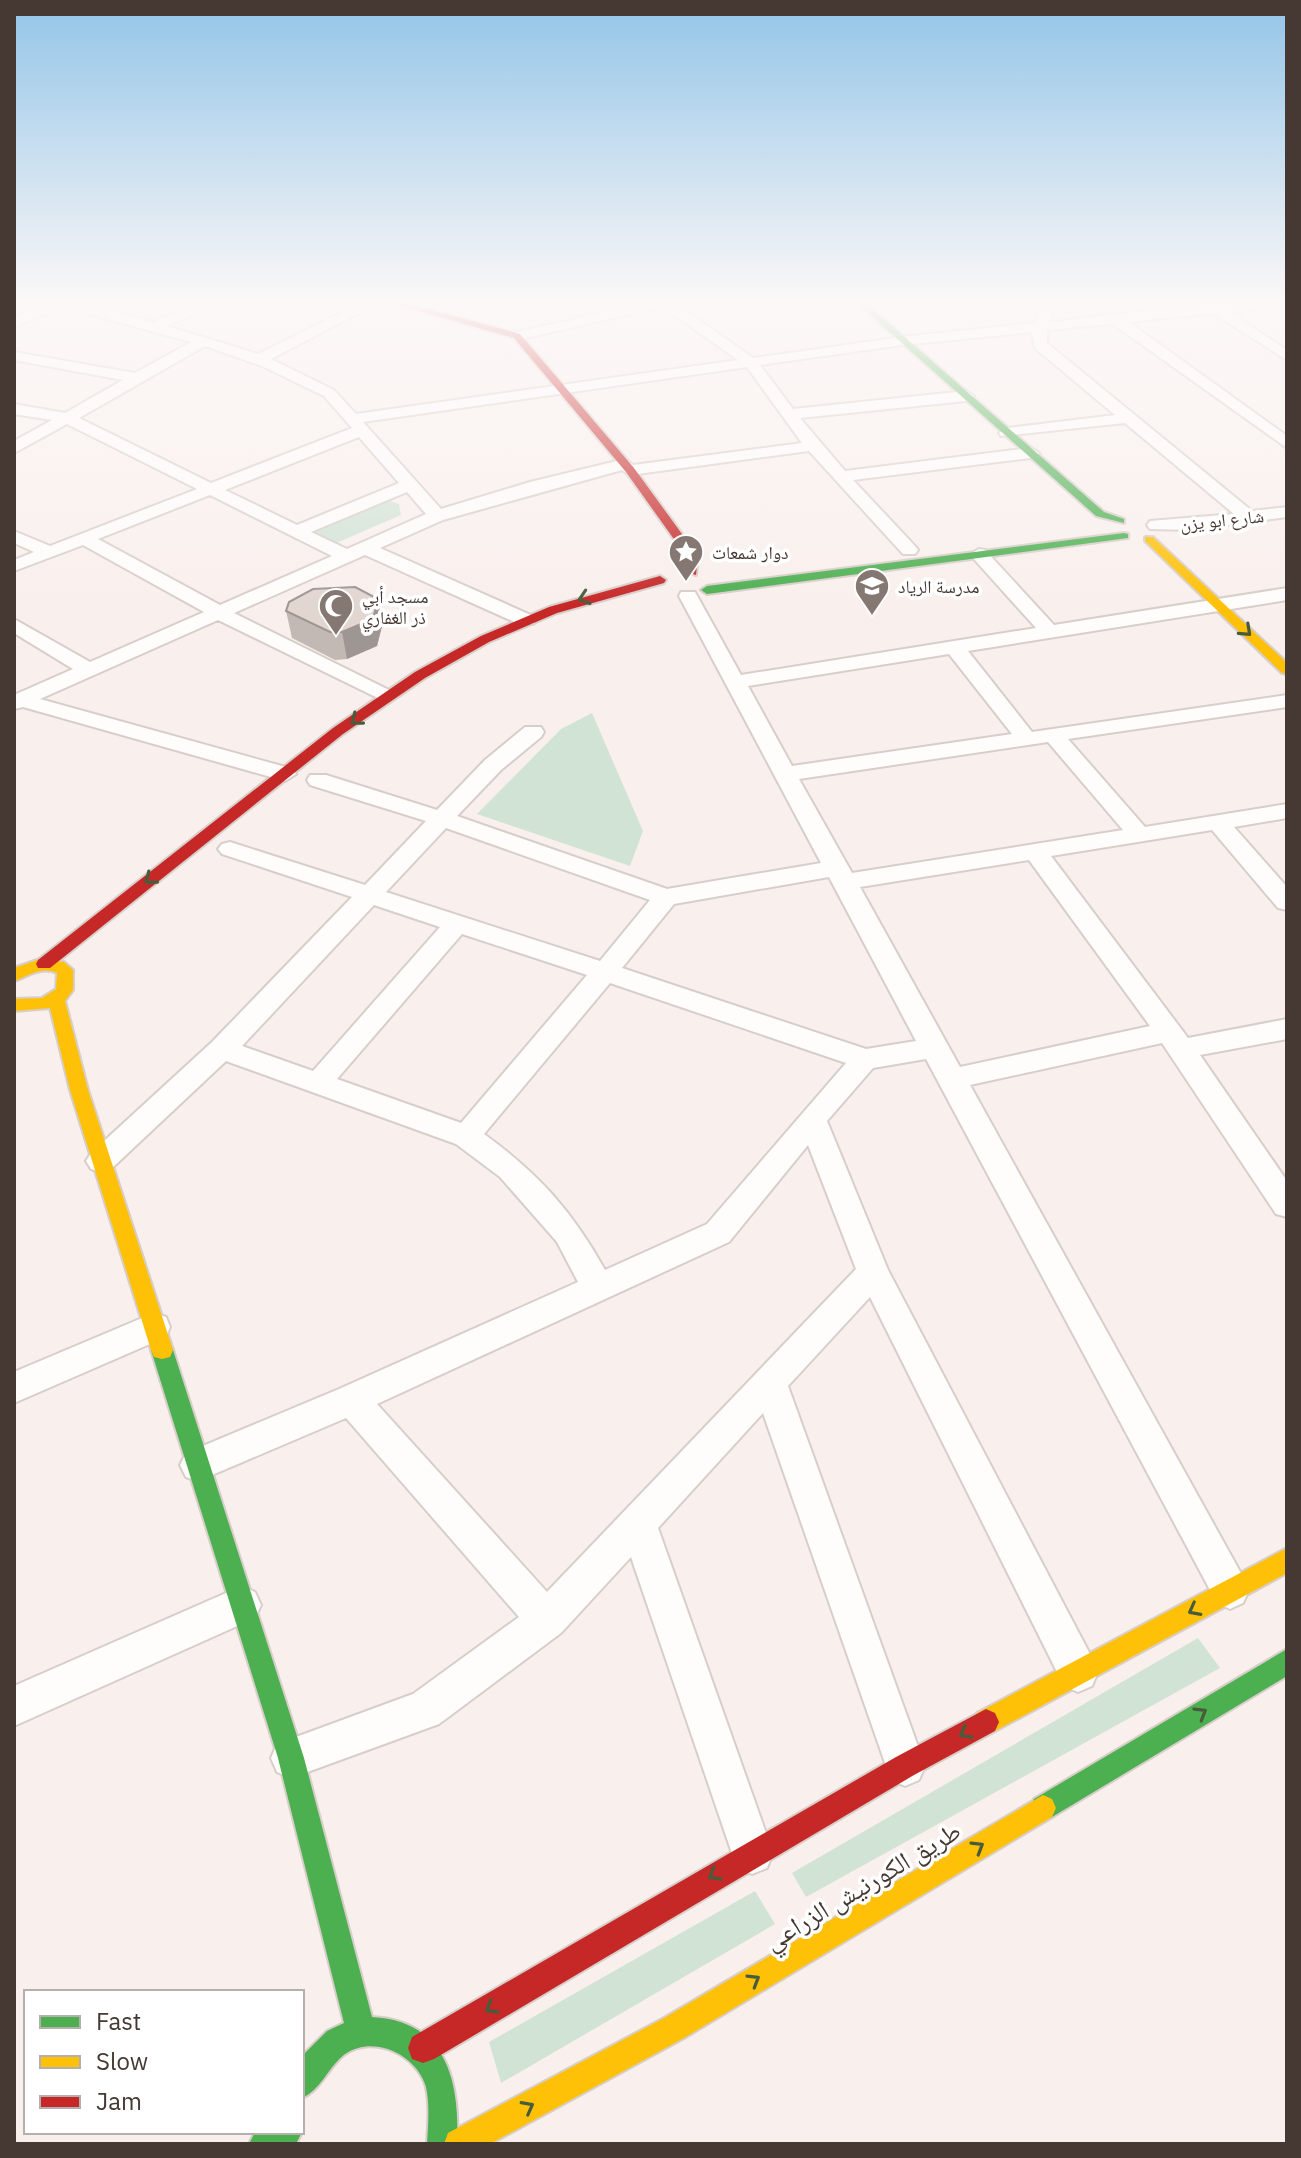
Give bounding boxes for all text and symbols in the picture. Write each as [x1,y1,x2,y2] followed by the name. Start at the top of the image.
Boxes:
[1179,504,1265,536] street label: شارع ابو يزن
[667,533,705,583] place icon: دوار شمعات
[712,541,789,564] place label: دوار شمعات
[853,567,891,617] school or university icon: مدرسة الرياد
[898,575,979,598] place label: مدرسة الرياد
[362,585,429,632] place label: مسجد أبي ذر الغفاري
[317,587,355,637] mosque icon: مسجد أبي ذر الغفاري
[578,589,592,605] one-way arrow
[1237,622,1251,637] one-way arrow
[351,710,365,725] one-way arrow
[144,869,159,883] one-way arrow
[1187,1600,1202,1615] one-way arrow
[1192,1707,1207,1723] one-way arrow
[959,1724,973,1739] one-way arrow
[757,1813,969,1961] street label: طريق الكورنيش الزراعي
[969,1841,984,1857] one-way arrow
[708,1865,723,1881] one-way arrow
[745,1974,760,1990] one-way arrow
[24,1990,304,2134] legend
[485,1998,500,2014] one-way arrow
[96,2005,141,2037] text: Fast
[96,2045,148,2077] text: Slow
[96,2085,142,2117] text: Jam
[519,2101,533,2117] one-way arrow

